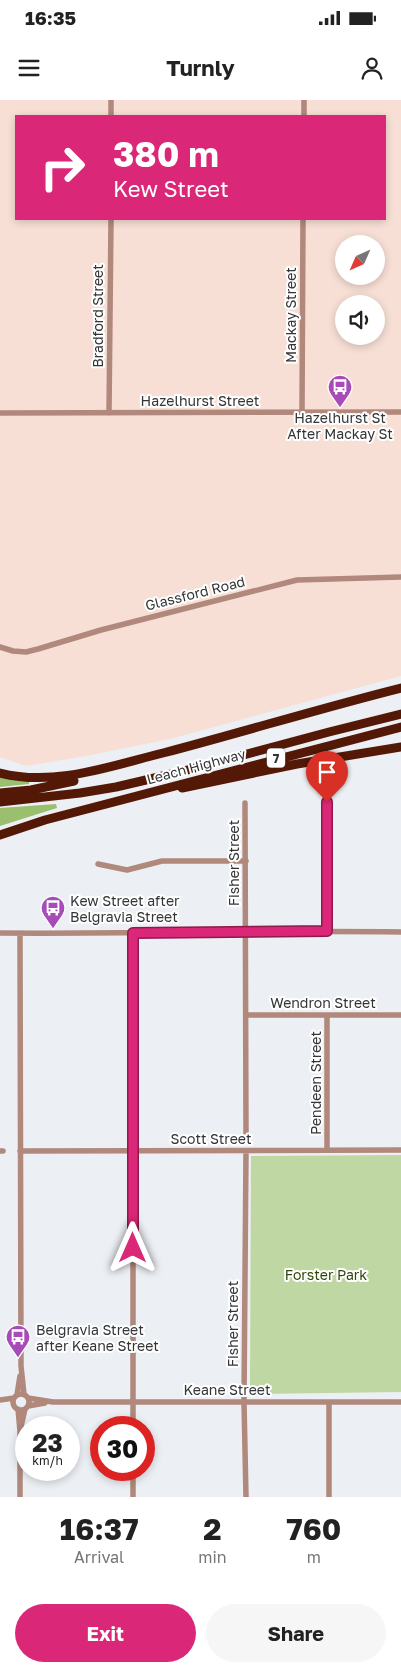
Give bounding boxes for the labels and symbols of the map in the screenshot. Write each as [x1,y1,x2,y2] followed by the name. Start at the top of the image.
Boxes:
[335,235,385,285] north arrow
[89,264,106,368] street label: Bradford Street
[282,267,299,363] street label: Mackay Street
[327,374,353,408] bus stop icon: Hazelhurst St After Mackay St
[141,392,259,409] street label: Hazelhurst Street
[287,409,393,442] place label: Hazelhurst St After Mackay St
[143,572,247,614] street label: Glassford Road
[145,745,247,787] street label: Leach Highway
[267,748,285,768] road number: 7
[306,751,348,802] pin
[225,820,242,906] street label: Fisher Street
[70,892,180,925] place label: Kew Street after Belgravia Street
[40,895,66,929] bus stop icon: Kew Street after Belgravia Street
[270,994,376,1011] street label: Wendron Street
[307,1031,324,1135] street label: Pendeen Street
[171,1130,252,1147] street label: Scott Street
[106,1221,158,1273] position arrow
[285,1266,367,1283] park label: Forster Park
[224,1281,241,1367] street label: Fisher Street
[36,1321,159,1354] place label: Belgravia Street after Keane Street
[5,1324,31,1358] bus stop icon: Belgravia Street after Keane Street
[183,1381,271,1398] street label: Keane Street
[90,1416,155,1481] speed limit sign: 30

